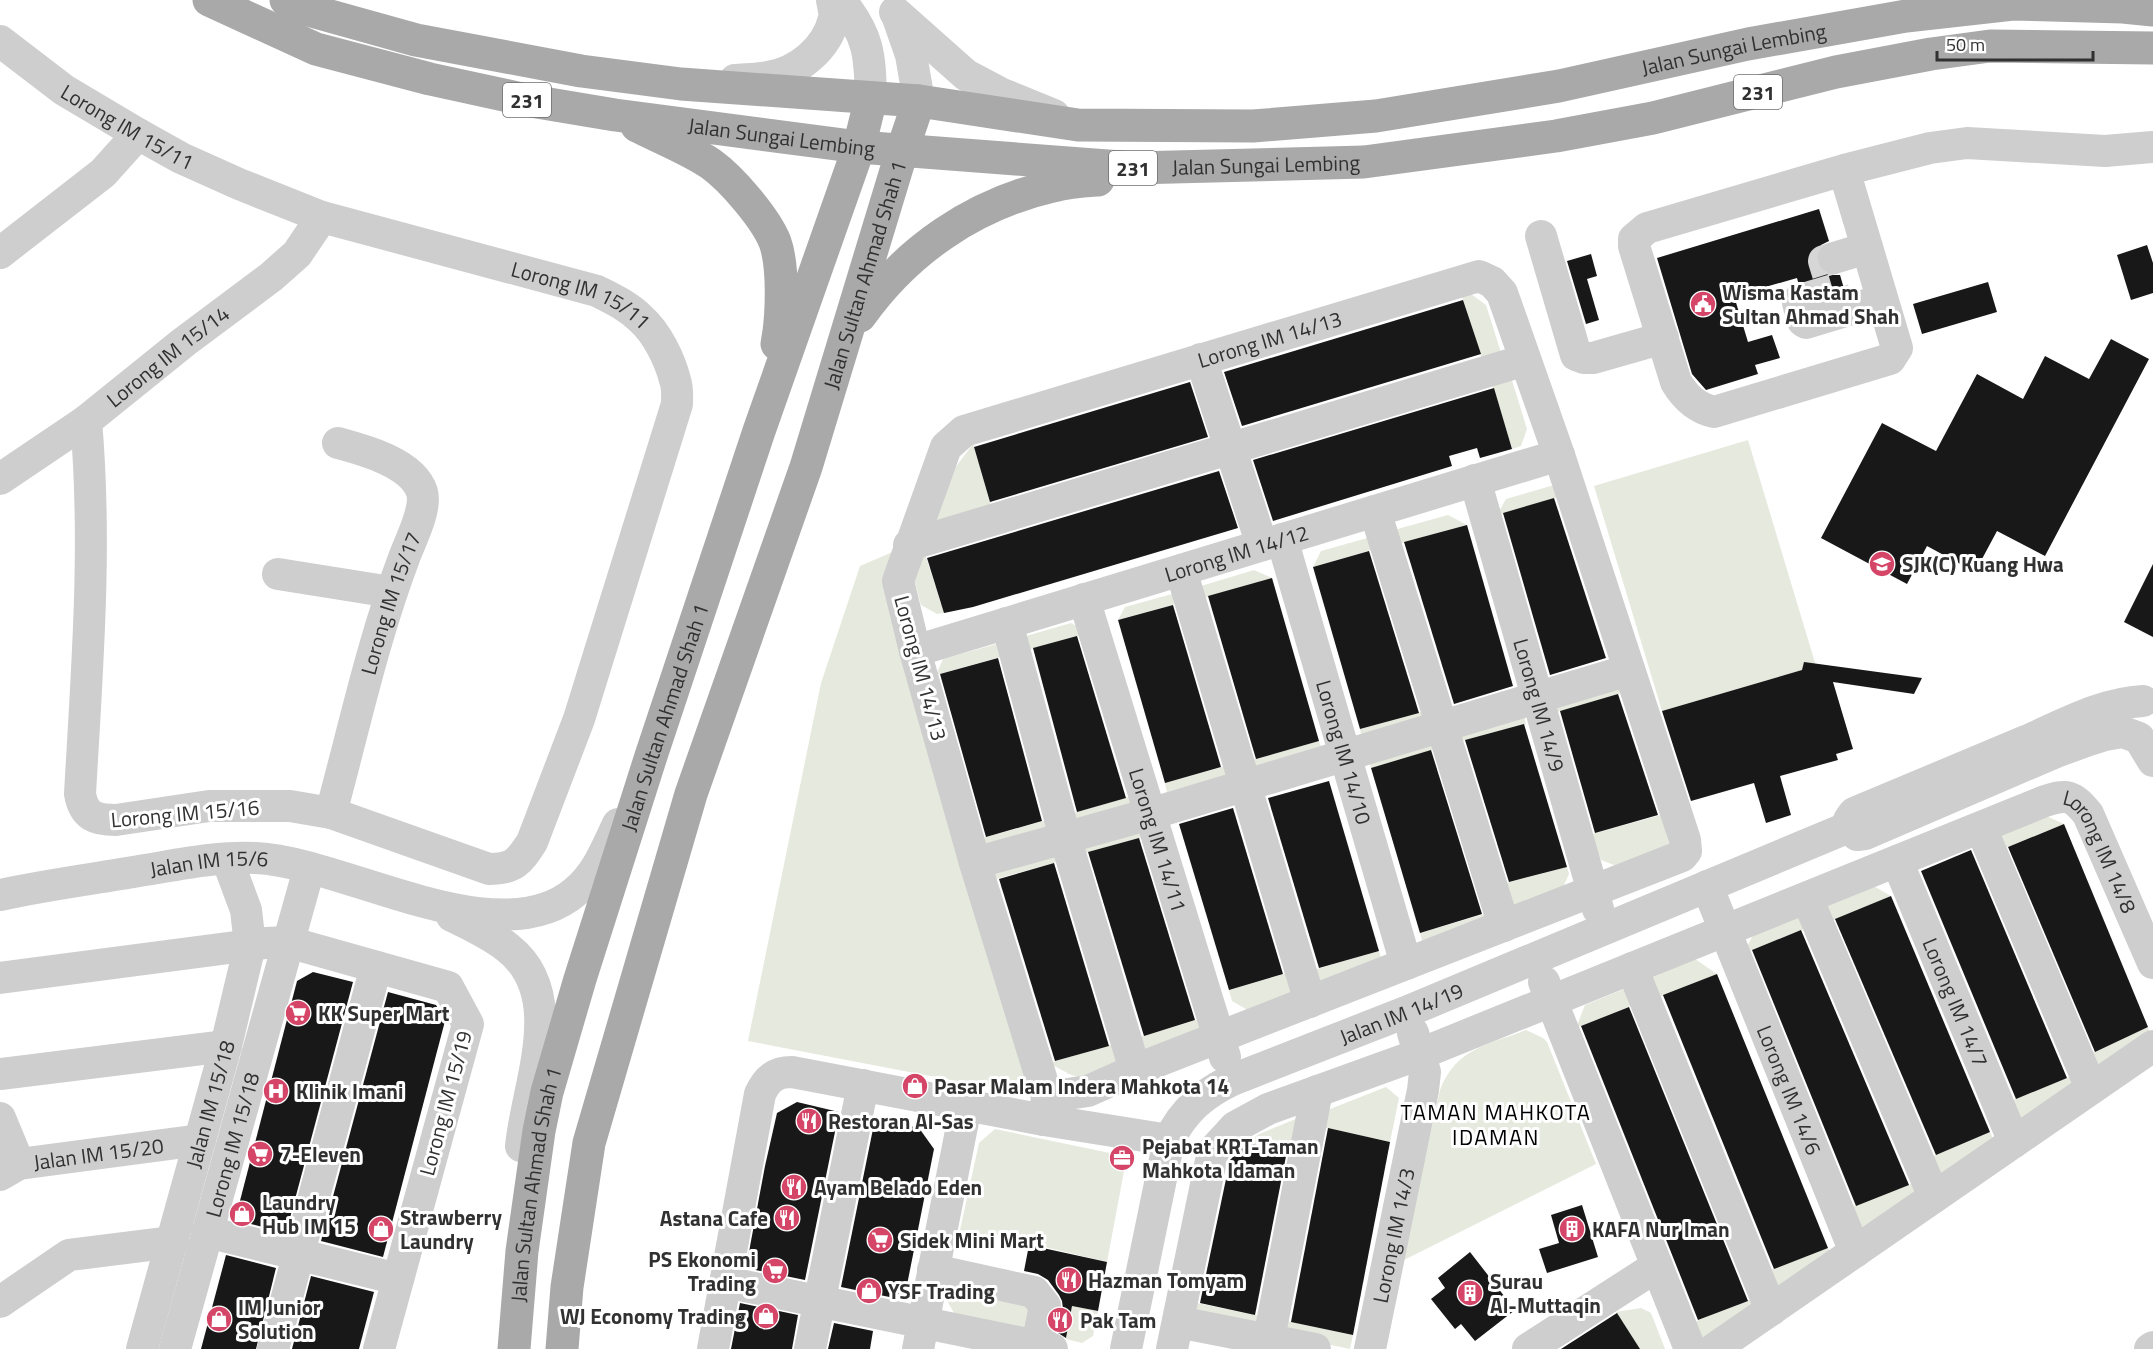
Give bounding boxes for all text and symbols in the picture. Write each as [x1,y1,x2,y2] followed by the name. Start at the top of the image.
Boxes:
[1638,14,1829,83] street label: Jalan Sungai Lembing
[1937,24,2093,62] scale bar
[1946,31,1985,58] text: 50 m
[1734,75,1782,109] road number: 231
[55,76,199,178] street label: Lorong IM 15/11
[503,83,551,117] road number: 231
[686,109,876,164] street label: Jalan Sungai Lembing
[1171,146,1361,183] street label: Jalan Sungai Lembing
[1109,151,1157,185] road number: 231
[815,156,914,393] street label: Jalan Sultan Ahmad Shah 1
[508,253,658,336] street label: Lorong IM 15/11
[1722,276,1899,332] place label: Wisma Kastam Sultan Ahmad Shah
[1688,289,1718,319] public building icon: Wisma Kastam Sultan Ahmad Shah
[99,298,236,415] street label: Lorong IM 15/14
[1194,302,1346,376] street label: Lorong IM 14/13
[1160,516,1312,590] street label: Lorong IM 14/12
[352,527,429,678] street label: Lorong IM 15/17
[1902,548,2064,580] place label: SJK(C) Kuang Hwa
[1867,549,1897,579] school or university icon: SJK(C) Kuang Hwa
[886,592,956,744] street label: Lorong IM 14/13
[612,599,717,835] street label: Jalan Sultan Ahmad Shah 1
[1505,635,1574,775] street label: Lorong IM 14/9
[1308,676,1380,828] street label: Lorong IM 14/10
[1121,764,1195,916] street label: Lorong IM 14/11
[2060,781,2145,918] street label: Lorong IM 14/8
[109,791,261,835] street label: Lorong IM 15/16
[147,842,270,885] street label: Jalan IM 15/6
[1915,933,1997,1072] street label: Lorong IM 14/7
[1334,974,1468,1053] street label: Jalan IM 14/19
[318,997,450,1029] place label: KK Super Mart
[283,998,313,1028] supermarket icon: KK Super Mart
[1749,1020,1830,1160] street label: Lorong IM 14/6
[410,1027,480,1179] street label: Lorong IM 15/19
[177,1037,243,1172] street label: Jalan IM 15/18
[502,1063,570,1303] street label: Jalan Sultan Ahmad Shah 1
[197,1068,268,1221] street label: Lorong IM 15/18
[934,1070,1229,1102] place label: Pasar Malam Indera Mahkota 14
[900,1071,930,1101] shop icon: Pasar Malam Indera Mahkota 14
[296,1075,403,1107] place label: Klinik Imani
[261,1076,291,1106] hospital icon: Klinik Imani
[1401,1095,1591,1154] district label: TAMAN MAHKOTA IDAMAN
[828,1105,974,1137] place label: Restoran Al-Sas
[794,1106,824,1136] restaurant icon: Restoran Al-Sas
[31,1129,165,1178] street label: Jalan IM 15/20
[1142,1130,1319,1186] place label: Pejabat KRT-Taman Mahkota Idaman
[280,1138,361,1170] place label: 7-Eleven
[245,1139,275,1169] supermarket icon: 7-Eleven
[1107,1143,1137,1173] office icon: Pejabat KRT-Taman Mahkota Idaman
[1364,1165,1423,1306] street label: Lorong IM 14/3
[814,1171,982,1203] place label: Ayam Belado Eden
[779,1172,809,1202] restaurant icon: Ayam Belado Eden
[262,1186,356,1242] place label: Laundry Hub IM 15
[227,1199,257,1229] shop icon: Laundry Hub IM 15
[400,1201,502,1257] place label: Strawberry Laundry
[660,1202,768,1234] place label: Astana Cafe
[772,1203,802,1233] restaurant icon: Astana Cafe
[1592,1213,1730,1245] place label: KAFA Nur Iman
[366,1214,396,1244] shop icon: Strawberry Laundry
[1557,1214,1587,1244] building icon: KAFA Nur Iman
[900,1224,1044,1256] place label: Sidek Mini Mart
[865,1225,895,1255] supermarket icon: Sidek Mini Mart
[648,1243,756,1299] place label: PS Ekonomi Trading
[760,1256,790,1286] supermarket icon: PS Ekonomi Trading
[1088,1264,1244,1296] place label: Hazman Tomyam
[1054,1265,1084,1295] restaurant icon: Hazman Tomyam
[1490,1265,1601,1321] place label: Surau Al-Muttaqin
[888,1275,995,1307] place label: YSF Trading
[854,1276,884,1306] shop icon: YSF Trading
[1455,1278,1485,1308] building icon: Surau Al-Muttaqin
[238,1291,321,1347] place label: IM Junior Solution
[560,1300,746,1332] place label: WJ Economy Trading
[751,1301,781,1331] shop icon: WJ Economy Trading
[204,1304,234,1334] shop icon: IM Junior Solution
[1080,1304,1156,1336] place label: Pak Tam
[1045,1305,1075,1335] restaurant icon: Pak Tam

